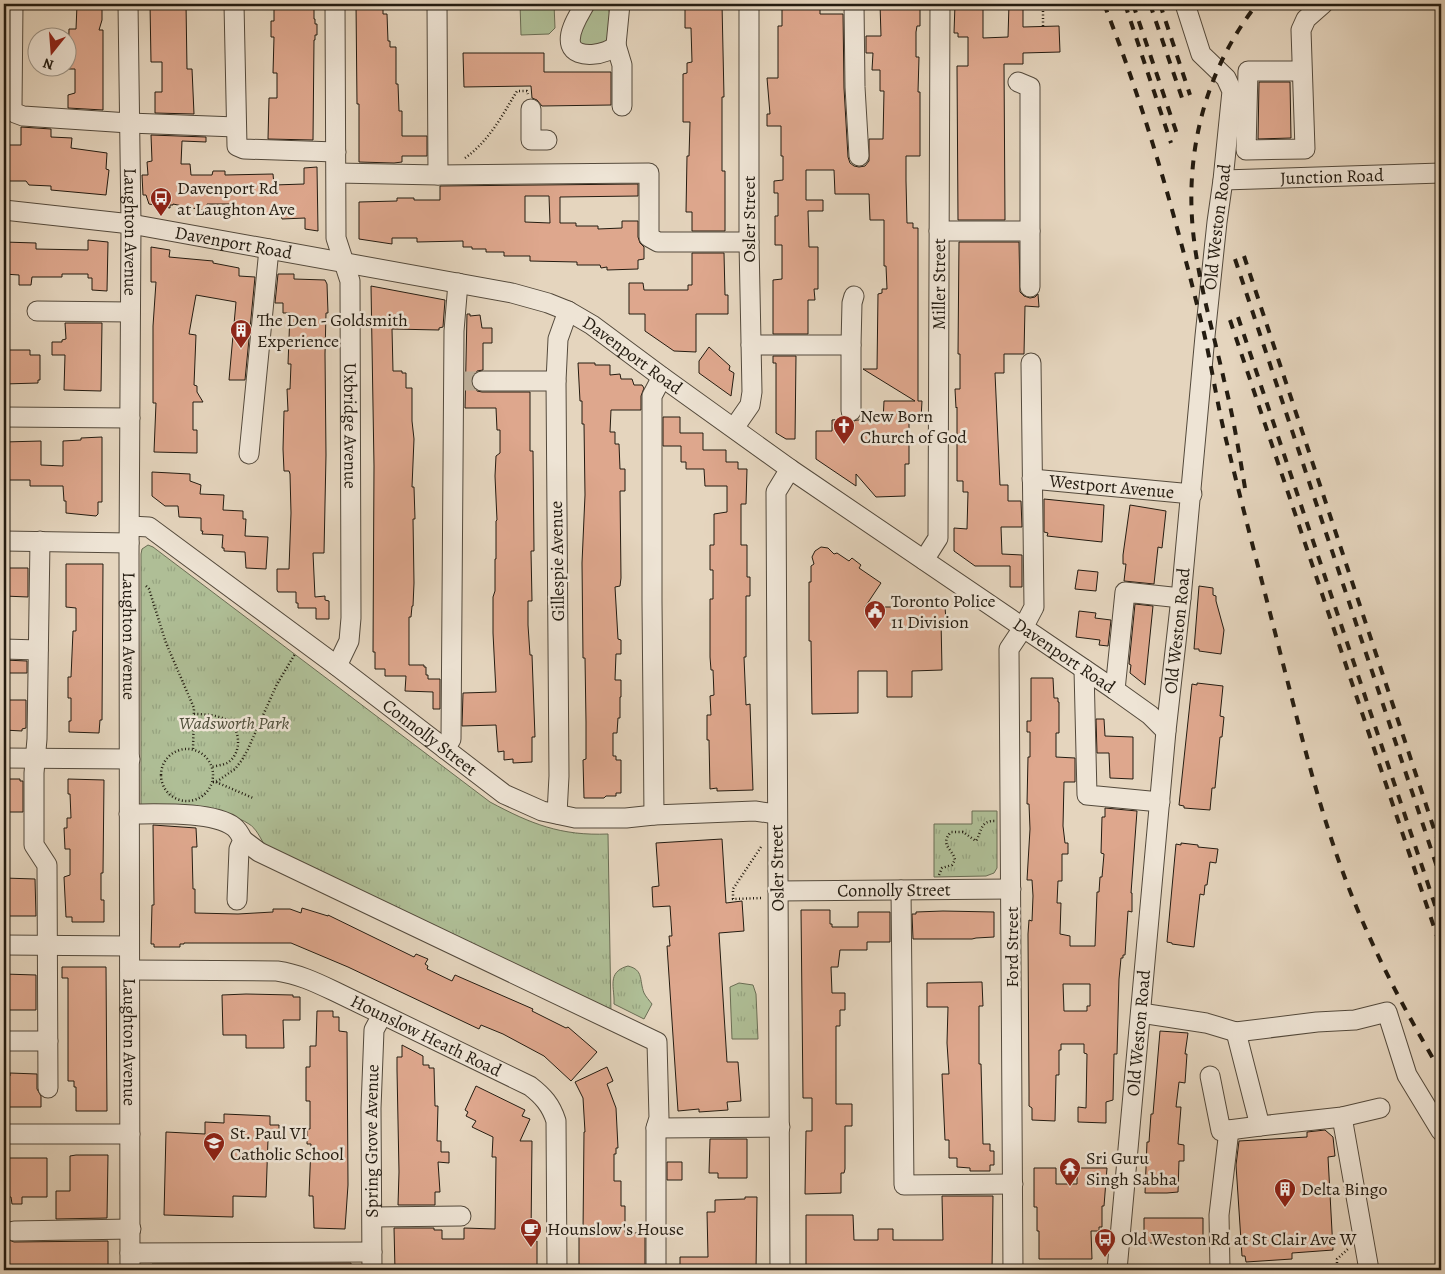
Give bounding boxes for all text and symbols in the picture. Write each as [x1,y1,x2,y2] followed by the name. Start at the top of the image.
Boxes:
[28,28,78,78] north arrow
[41,53,56,75] text: N
[1198,162,1237,291] street label: Old Weston Road
[1280,163,1384,190] street label: Junction Road
[118,168,143,296] street label: Laughton Avenue
[177,176,295,221] place label: Davenport Rd at Laughton Ave
[737,176,761,262] street label: Osler Street
[149,186,173,217] bus stop icon: Davenport Rd at Laughton Ave
[173,220,294,265] street label: Davenport Road
[927,238,951,330] street label: Miller Street
[257,308,408,353] place label: The Den - Goldsmith Experience
[578,310,688,400] street label: Davenport Road
[229,318,253,349] building icon: The Den - Goldsmith Experience
[338,363,363,489] street label: Uxbridge Avenue
[860,404,967,449] place label: New Born Church of God
[832,414,856,445] church icon: New Born Church of God
[1047,469,1175,504] street label: Westport Avenue
[544,500,570,622] street label: Gillespie Avenue
[1158,566,1196,695] street label: Old Weston Road
[117,572,141,700] street label: Laughton Avenue
[891,589,996,634] place label: Toronto Police 11 Division
[863,599,887,630] public building icon: Toronto Police 11 Division
[1008,612,1120,699] street label: Davenport Road
[378,693,482,781] street label: Connolly Street
[179,711,289,735] park label: Wadsworth Park
[764,824,790,912] street label: Osler Street
[837,878,951,902] street label: Connolly Street
[1000,906,1024,988] street label: Ford Street
[1121,968,1156,1097] street label: Old Weston Road
[118,978,142,1106] street label: Laughton Avenue
[347,989,506,1083] street label: Hounslow Heath Road
[359,1064,385,1218] street label: Spring Grove Avenue
[230,1121,344,1166] place label: St. Paul VI Catholic School
[202,1131,226,1162] school or university icon: St. Paul VI Catholic School
[1086,1146,1178,1191] place label: Sri Guru Singh Sabha
[1058,1156,1082,1187] temple icon: Sri Guru Singh Sabha
[1273,1177,1297,1208] building icon: Delta Bingo
[1301,1177,1388,1201] place label: Delta Bingo
[519,1217,543,1248] cafe icon: Hounslow's House
[547,1217,684,1241] place label: Hounslow's House
[1093,1227,1117,1258] bus stop icon: Old Weston Rd at St Clair Ave W
[1121,1227,1357,1251] place label: Old Weston Rd at St Clair Ave W

